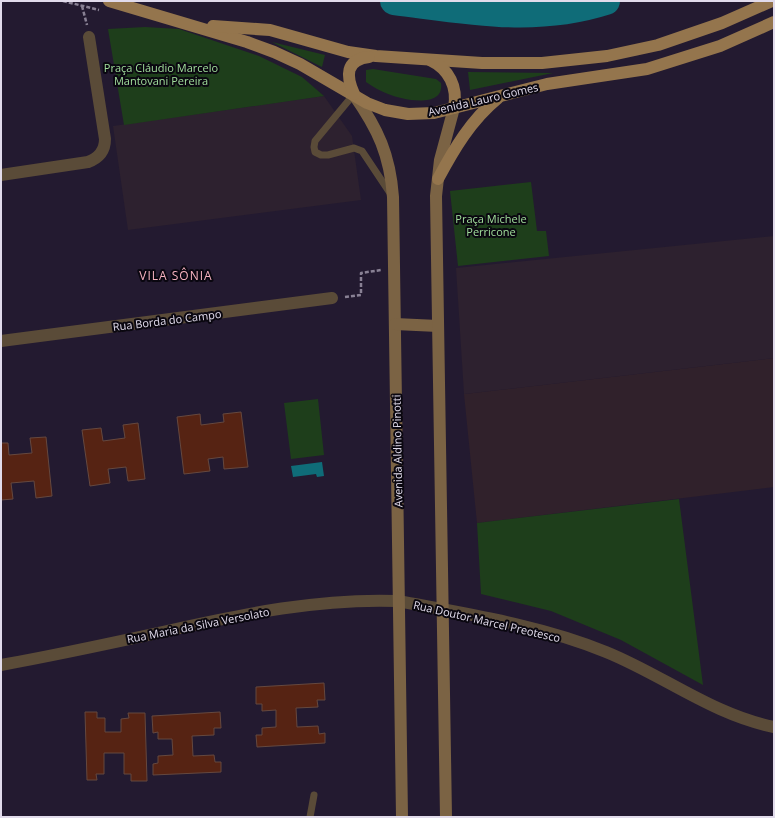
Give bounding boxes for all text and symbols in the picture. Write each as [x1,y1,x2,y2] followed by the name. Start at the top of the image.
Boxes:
[104,60,219,88] park label: Praça Cláudio Marcelo Mantovani Pereira
[426,79,540,119] street label: Avenida Lauro Gomes
[455,211,527,239] park label: Praça Michele Perricone
[139,267,213,284] district label: VILA SÔNIA
[112,306,222,334] street label: Rua Borda do Campo
[389,395,405,507] street label: Avenida Aldino Pinotti
[412,597,562,645] street label: Rua Doutor Marcel Preotesco
[125,604,271,646] street label: Rua Maria da Silva Versolato

